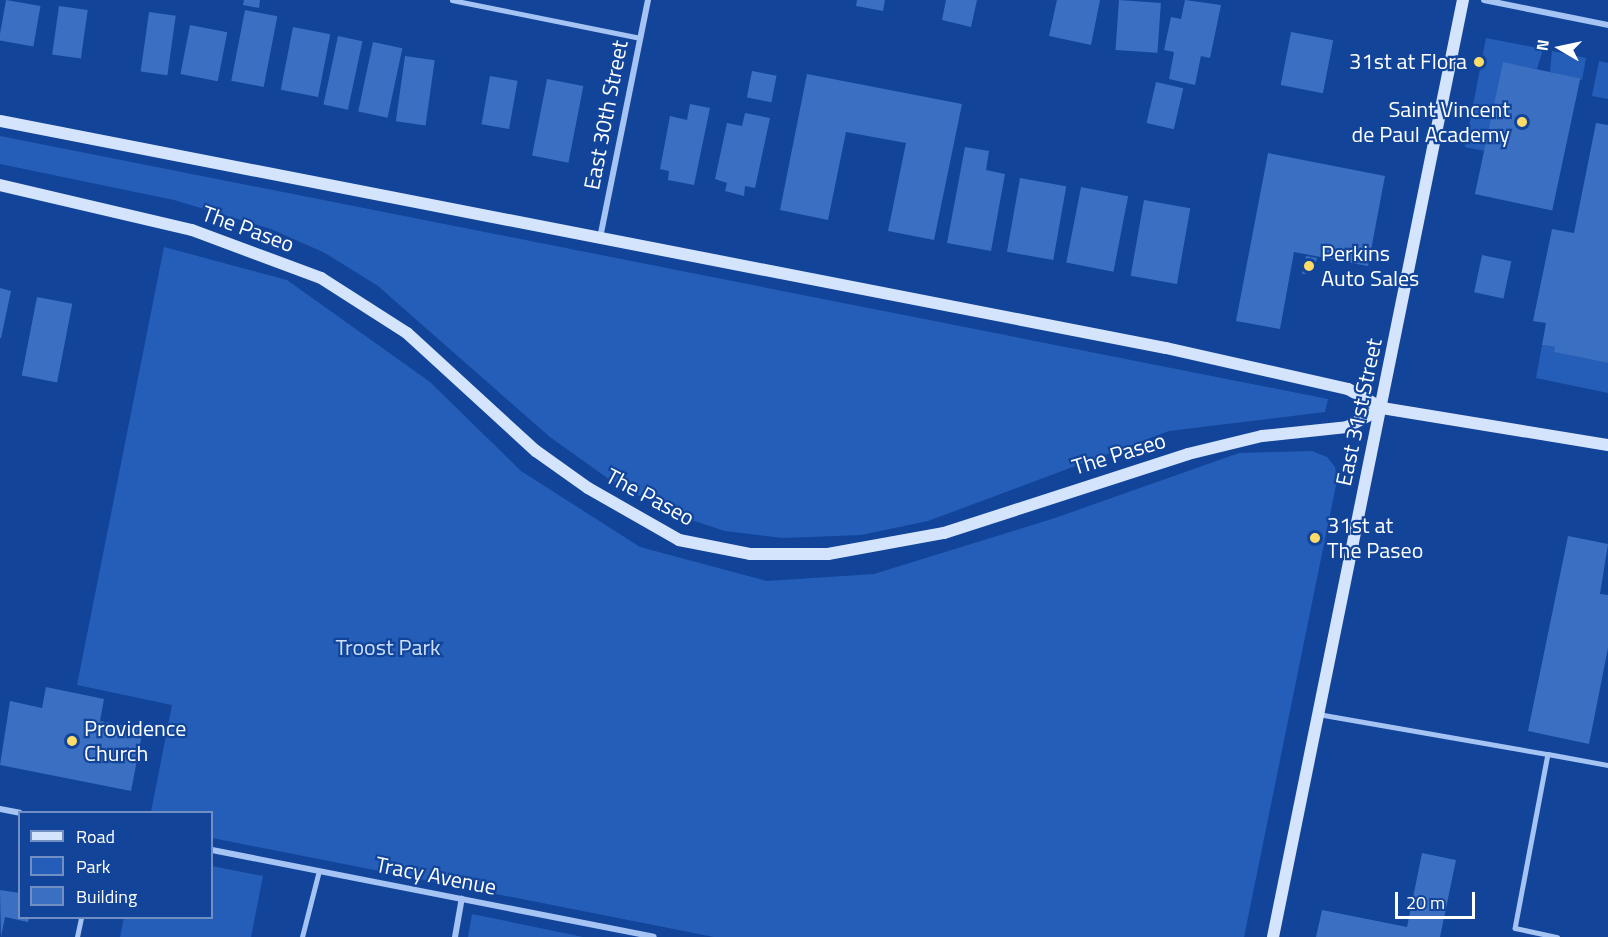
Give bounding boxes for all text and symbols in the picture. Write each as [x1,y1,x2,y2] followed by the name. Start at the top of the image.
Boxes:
[1530,18,1590,78] north arrow
[579,38,633,192] street label: East 30th Street
[1530,38,1555,53] text: N
[1349,49,1467,75] place label: 31st at Flora
[1472,55,1486,69] marker: 31st at Flora
[1352,96,1510,148] place label: Saint Vincent de Paul Academy
[1515,115,1529,129] marker: Saint Vincent de Paul Academy
[198,200,298,258] street label: The Paseo
[1321,240,1419,292] place label: Perkins Auto Sales
[1302,259,1316,273] marker: Perkins Auto Sales
[1330,336,1388,488] street label: East 31st Street
[1069,427,1169,481] street label: The Paseo
[601,463,699,531] street label: The Paseo
[1327,512,1423,564] place label: 31st at The Paseo
[1308,531,1322,545] marker: 31st at The Paseo
[335,635,441,661] park label: Troost Park
[84,715,186,766] place label: Providence Church
[65,734,79,748] marker: Providence Church
[18,811,213,919] legend
[76,823,115,850] text: Road
[374,851,498,901] street label: Tracy Avenue
[76,853,110,880] text: Park
[1398,880,1478,918] scale bar
[76,883,137,910] text: Building
[1406,889,1445,916] text: 20 m

